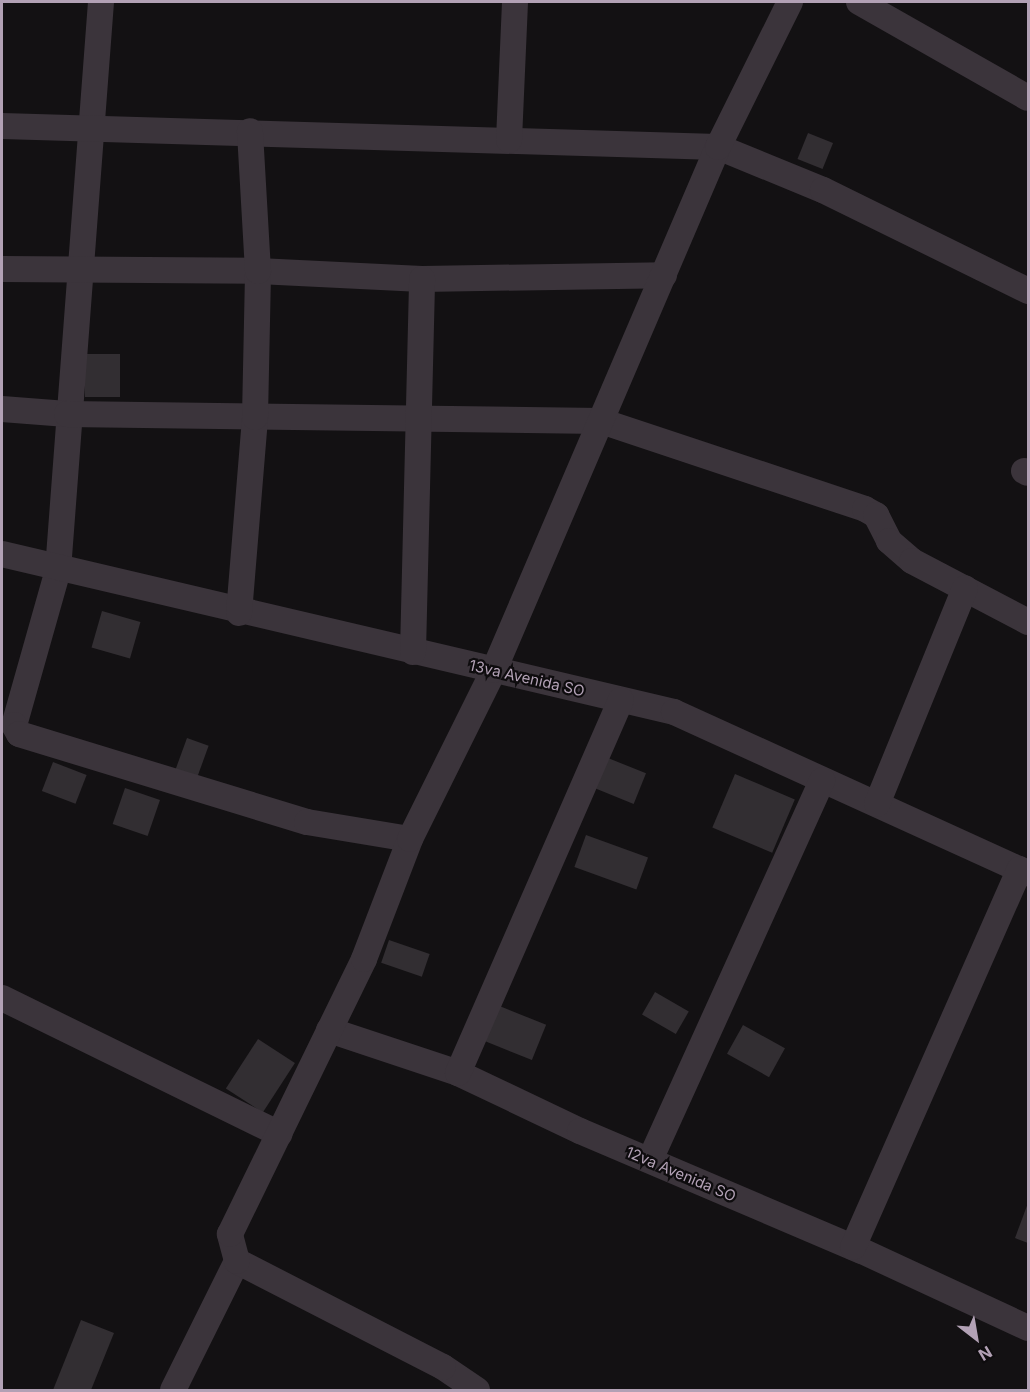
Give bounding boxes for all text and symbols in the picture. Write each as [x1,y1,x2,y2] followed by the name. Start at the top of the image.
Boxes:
[467,656,587,700] street label: 13va Avenida SO
[623,1143,739,1205] street label: 12va Avenida SO
[946,1308,1006,1368] north arrow
[975,1342,996,1365] text: N

